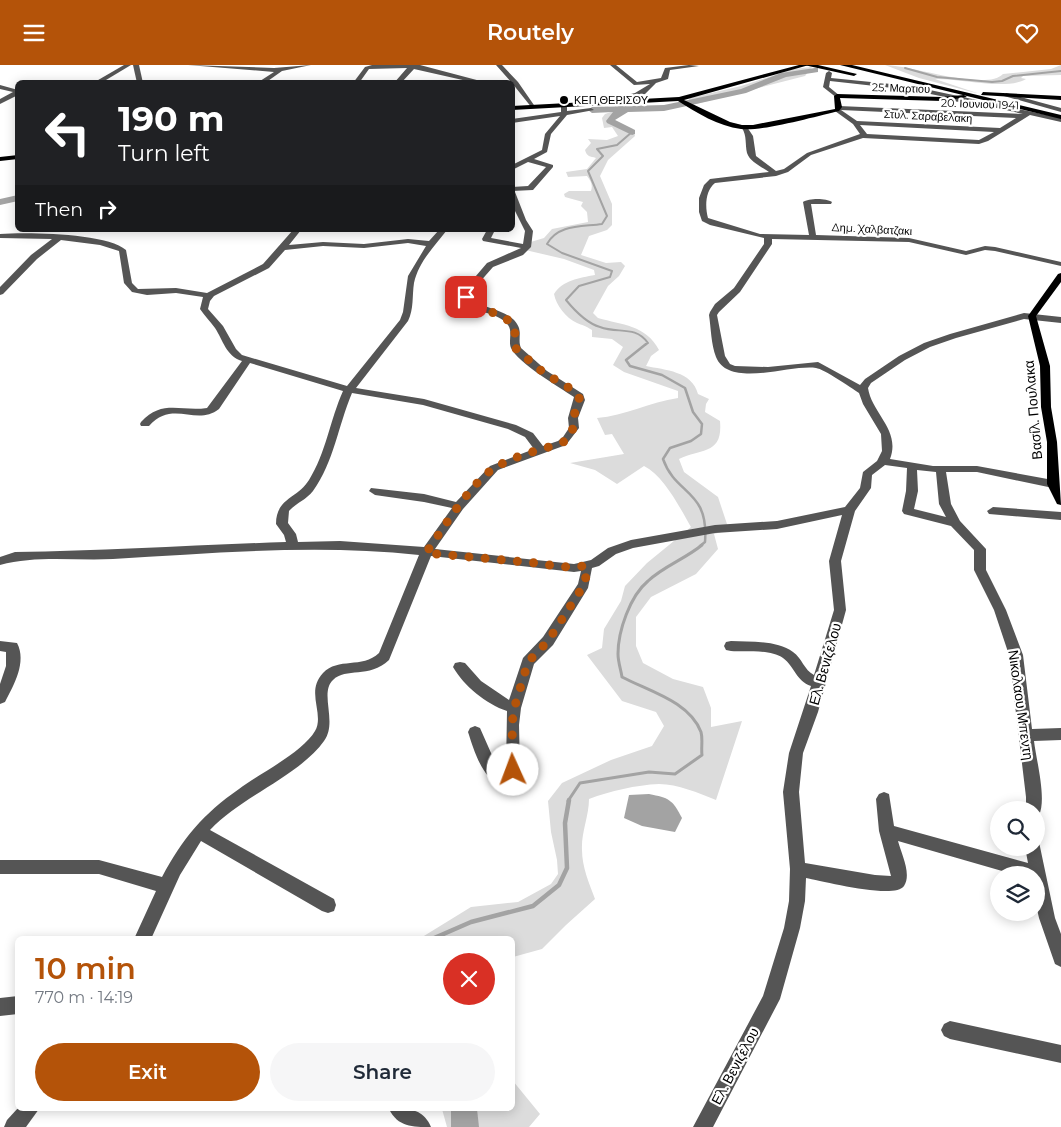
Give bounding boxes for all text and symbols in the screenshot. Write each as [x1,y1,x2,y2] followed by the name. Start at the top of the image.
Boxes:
[20,19,48,47] icon: menu
[487,19,574,46] text: Routely
[1013,19,1041,47] icon: heart
[872,80,930,96] street label: 25. Μαρτιου
[574,93,649,107] place label: ΚΕΠ ΘΕΡΙΣΟΥ
[558,94,570,106] marker: ΚΕΠ ΘΕΡΙΣΟΥ
[941,96,1019,112] street label: 20. Ιουνιου 1941
[118,97,224,140] text: 190 m
[35,100,100,165] icon: left
[883,107,973,125] street label: Στυλ. Σαραβελακη
[118,140,210,167] text: Turn left
[93,195,121,223] icon: right
[35,198,83,221] text: Then
[831,220,913,238] street label: Δημ. Χαλβατζακι
[445,276,487,318] pin
[452,283,480,311] icon: arrive
[1020,360,1046,460] street label: Βασίλ. Πουλακα
[805,621,845,707] street label: Ελ. Βενιζελου
[1004,649,1038,761] street label: Νικολαου Μπεντη
[486,743,538,795] position arrow
[990,801,1045,921] map controls
[990,801,1045,856] button: search
[990,866,1045,921] button: layers
[35,950,136,987] text: 10 min
[443,953,495,1005] button: close
[35,988,133,1007] text: 770 m · 14:19
[707,1024,763,1108] street label: Ελ. Βενιζελου
[35,1043,260,1101] button: Exit
[270,1043,495,1101] button: Share

